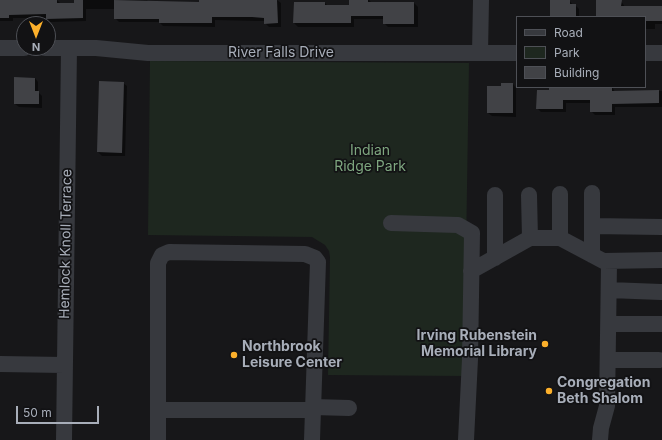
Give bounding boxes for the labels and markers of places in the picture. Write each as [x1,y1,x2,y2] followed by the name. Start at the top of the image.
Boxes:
[417,328,537,360] place label: Irving Rubenstein Memorial Library
[242,339,342,372] place label: Northbrook Leisure Center
[540,339,550,349] marker: Irving Rubenstein Memorial Library
[229,350,239,360] marker: Northbrook Leisure Center
[557,375,650,408] place label: Congregation Beth Shalom
[544,386,554,396] marker: Congregation Beth Shalom

